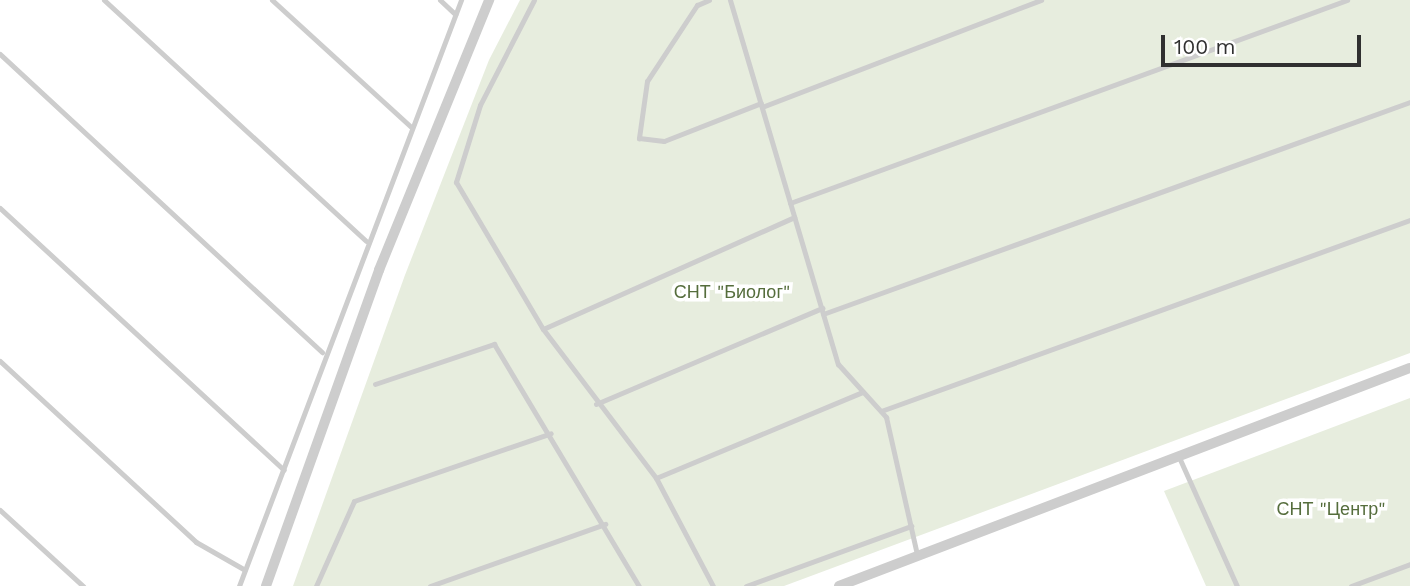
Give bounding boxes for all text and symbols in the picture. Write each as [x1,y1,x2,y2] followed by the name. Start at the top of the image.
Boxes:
[1165,21,1364,65] scale bar
[1174,34,1236,59] text: 100 m
[674,281,790,303] park label: СНТ "Биолог"
[1276,498,1386,520] park label: СНТ "Центр"

